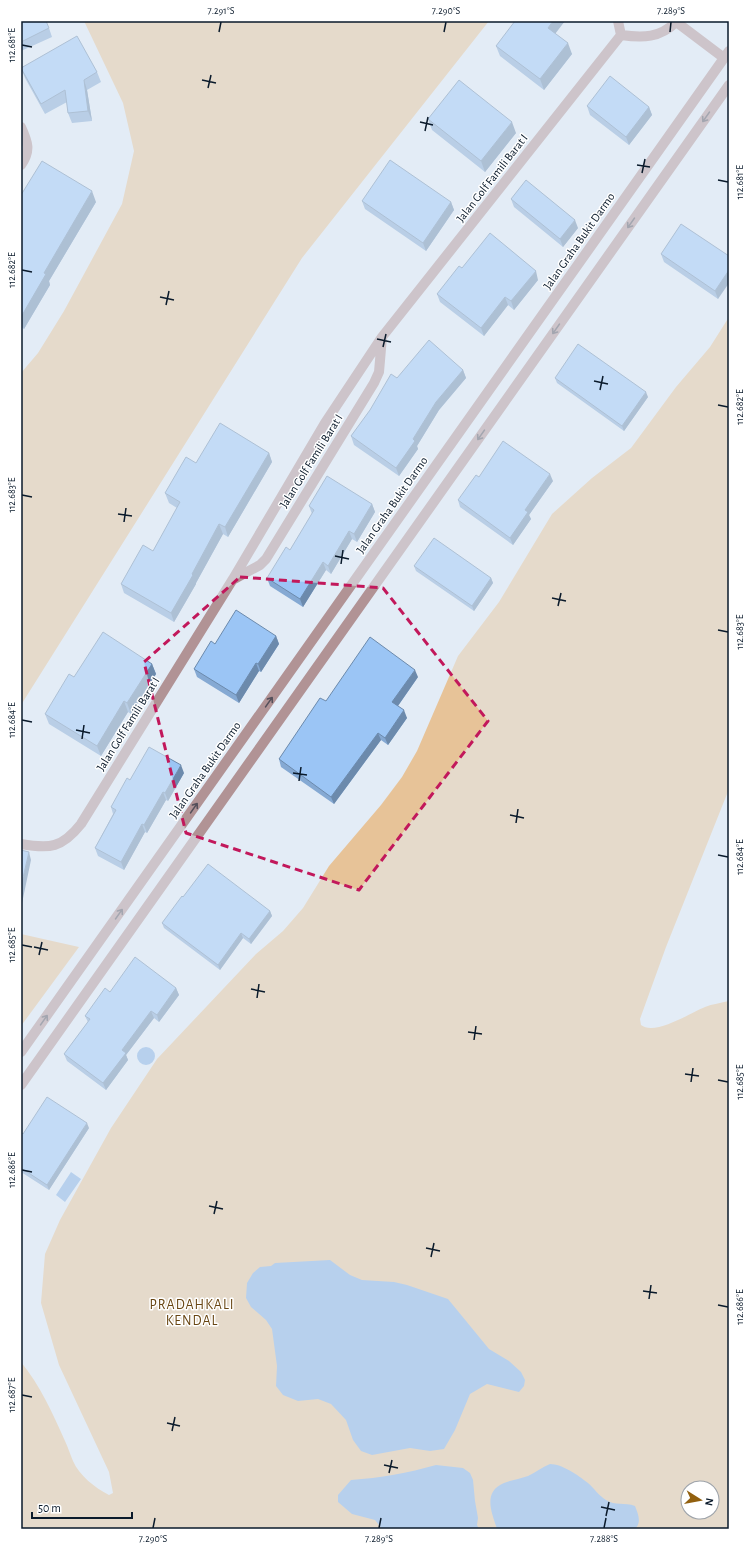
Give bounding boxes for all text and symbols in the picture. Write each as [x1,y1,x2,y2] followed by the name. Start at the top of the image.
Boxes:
[208,6,235,16] text: 7.291°S
[432,6,461,16] text: 7.290°S
[657,6,685,16] text: 7.289°S
[7,28,17,62] text: 112.681°E
[702,111,711,122] one-way arrow
[454,132,530,224] street label: Jalan Golf Famili Barat I
[735,165,745,199] text: 112.681°E
[541,190,617,292] street label: Jalan Graha Bukit Darmo
[627,217,635,228] one-way arrow
[7,252,17,288] text: 112.682°E
[552,323,560,334] one-way arrow
[735,389,745,425] text: 112.682°E
[277,412,345,510] street label: Jalan Golf Famili Barat I
[477,429,485,440] one-way arrow
[354,454,430,556] street label: Jalan Graha Bukit Darmo
[7,477,17,513] text: 112.683°E
[735,614,745,650] text: 112.683°E
[94,675,162,773] street label: Jalan Golf Famili Barat I
[265,697,273,708] one-way arrow
[7,702,17,738] text: 112.684°E
[167,719,243,821] street label: Jalan Graha Bukit Darmo
[190,803,198,814] one-way arrow
[735,839,745,875] text: 112.684°E
[115,909,123,920] one-way arrow
[7,927,17,963] text: 112.685°E
[39,1015,48,1026] one-way arrow
[735,1064,745,1100] text: 112.685°E
[7,1152,17,1188] text: 112.686°E
[735,1289,745,1325] text: 112.686°E
[150,1298,234,1328] district label: PRADAHKALI KENDAL
[7,1377,17,1413] text: 112.687°E
[680,1480,720,1520] north arrow
[32,1494,132,1520] scale bar
[703,1497,715,1507] text: N
[38,1502,61,1514] text: 50 m
[139,1534,168,1544] text: 7.290°S
[365,1534,393,1544] text: 7.289°S
[590,1534,618,1544] text: 7.288°S

